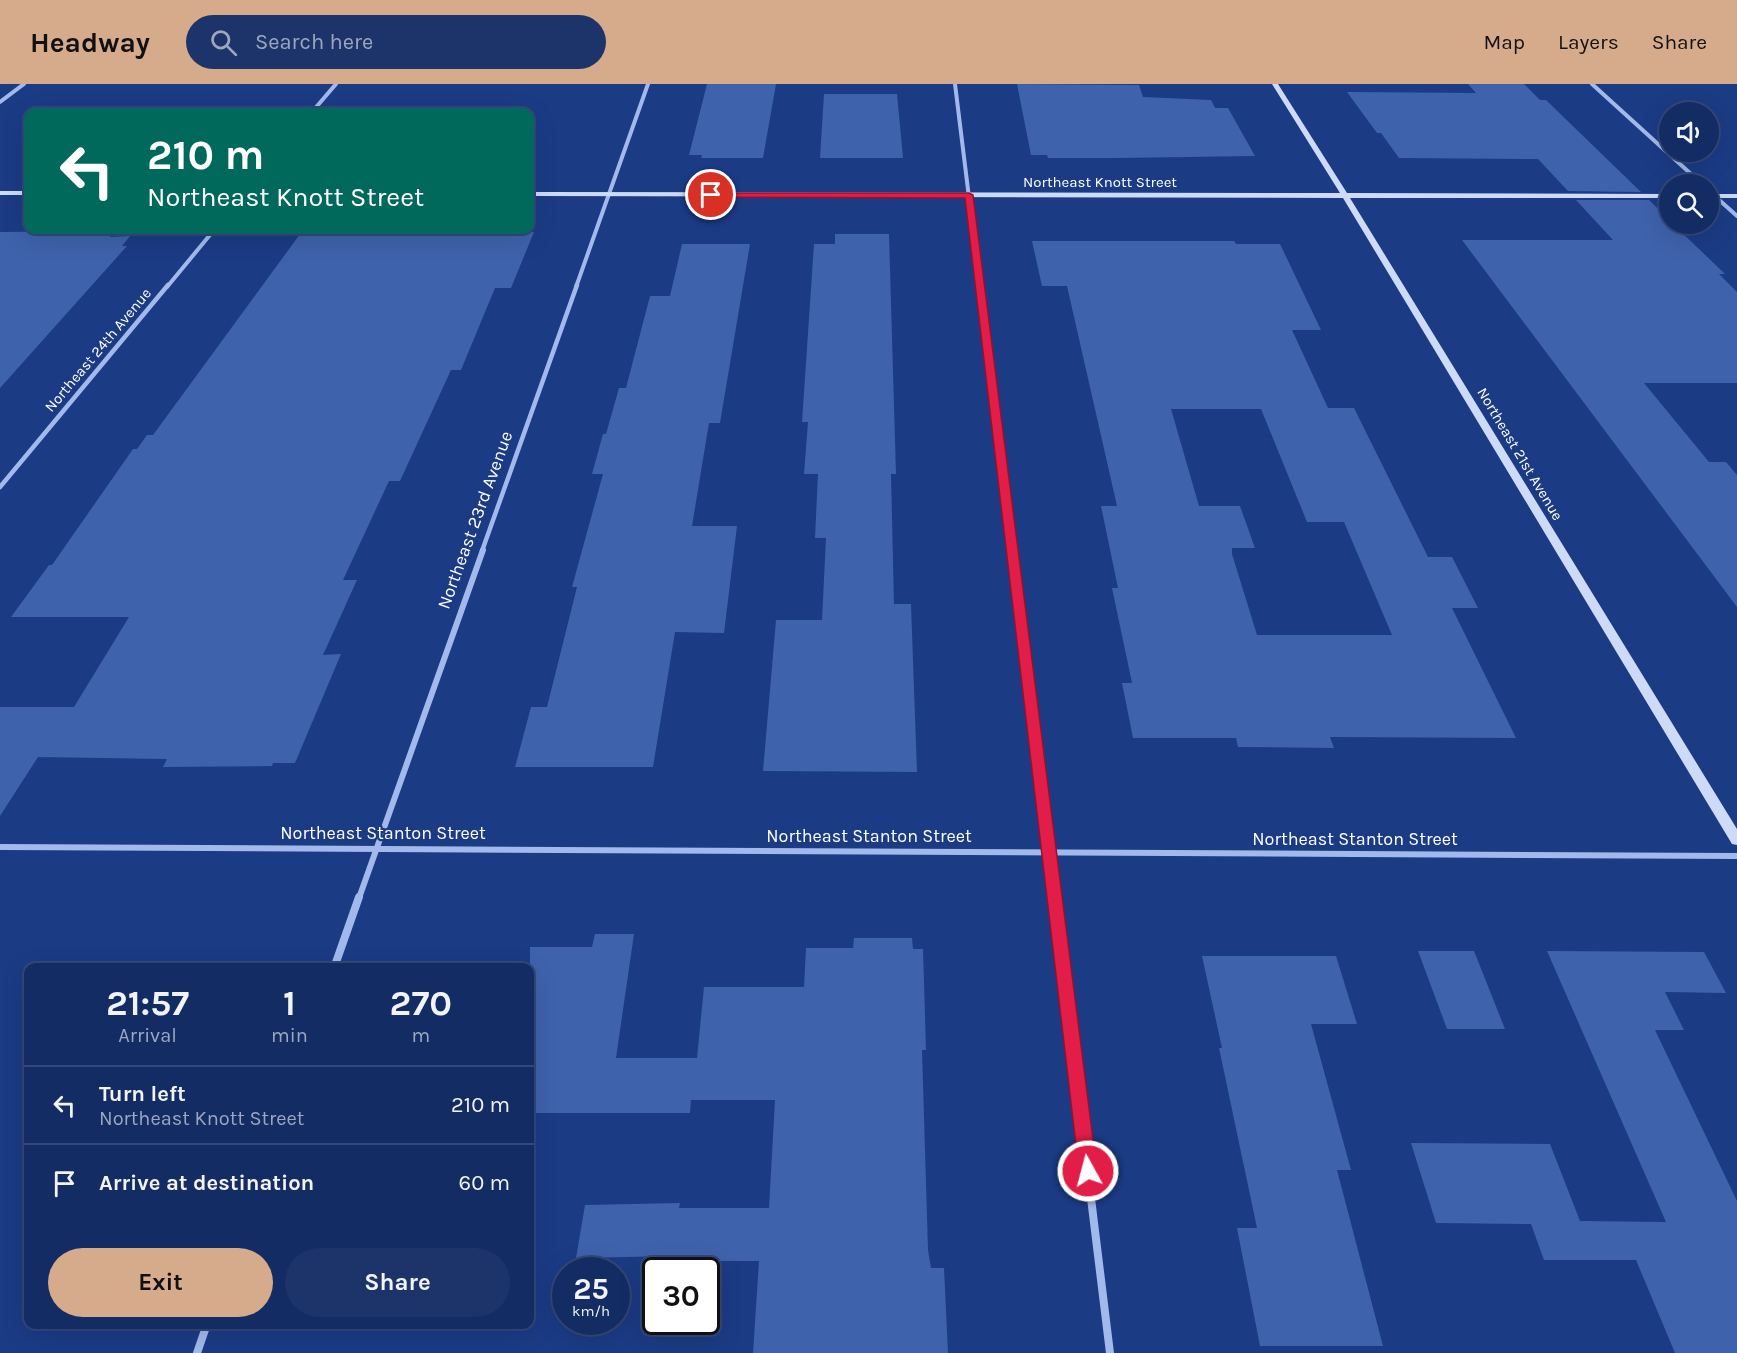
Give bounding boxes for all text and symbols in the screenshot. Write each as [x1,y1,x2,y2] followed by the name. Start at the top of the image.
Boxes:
[186,15,606,69] search box
[30,26,150,59] text: Headway
[207,26,240,59] icon: search
[255,29,373,55] text: Search here
[1483,30,1525,54] text: Map
[1558,30,1619,54] text: Layers
[1652,30,1707,54] text: Share
[1659,102,1719,234] map controls
[1659,102,1719,162] button: sound
[147,130,264,180] text: 210 m
[48,132,126,210] icon: left
[685,169,736,220] pin
[1023,173,1177,191] street label: Northeast Knott Street
[1659,174,1719,234] button: search
[694,178,727,211] icon: arrive
[147,181,424,213] text: Northeast Knott Street
[41,284,155,416] street label: Northeast 24th Avenue
[1473,384,1567,524] street label: Northeast 21st Avenue
[433,428,517,612] street label: Northeast 23rd Avenue
[280,822,486,844] street label: Northeast Stanton Street
[766,825,972,847] street label: Northeast Stanton Street
[1252,828,1458,850] street label: Northeast Stanton Street
[106,982,189,1024] text: 21:57
[283,982,296,1024] text: 1
[390,982,452,1024] text: 270
[118,1024,177,1047] text: Arrival
[271,1024,308,1047] text: min
[411,1024,430,1047] text: m
[99,1081,186,1107] text: Turn left
[48,1089,81,1122] icon: left
[451,1092,510,1118] text: 210 m
[99,1107,304,1130] text: Northeast Knott Street
[1056,1139,1120,1203] position arrow
[48,1167,81,1200] icon: arrive
[99,1170,314,1196] text: Arrive at destination
[459,1170,510,1196] text: 60 m
[48,1248,273,1317] button: Exit
[285,1248,510,1317] button: Share
[642,1257,720,1335] speed limit sign: 30
[573,1271,609,1307] text: 25
[572,1302,610,1320] text: km/h

